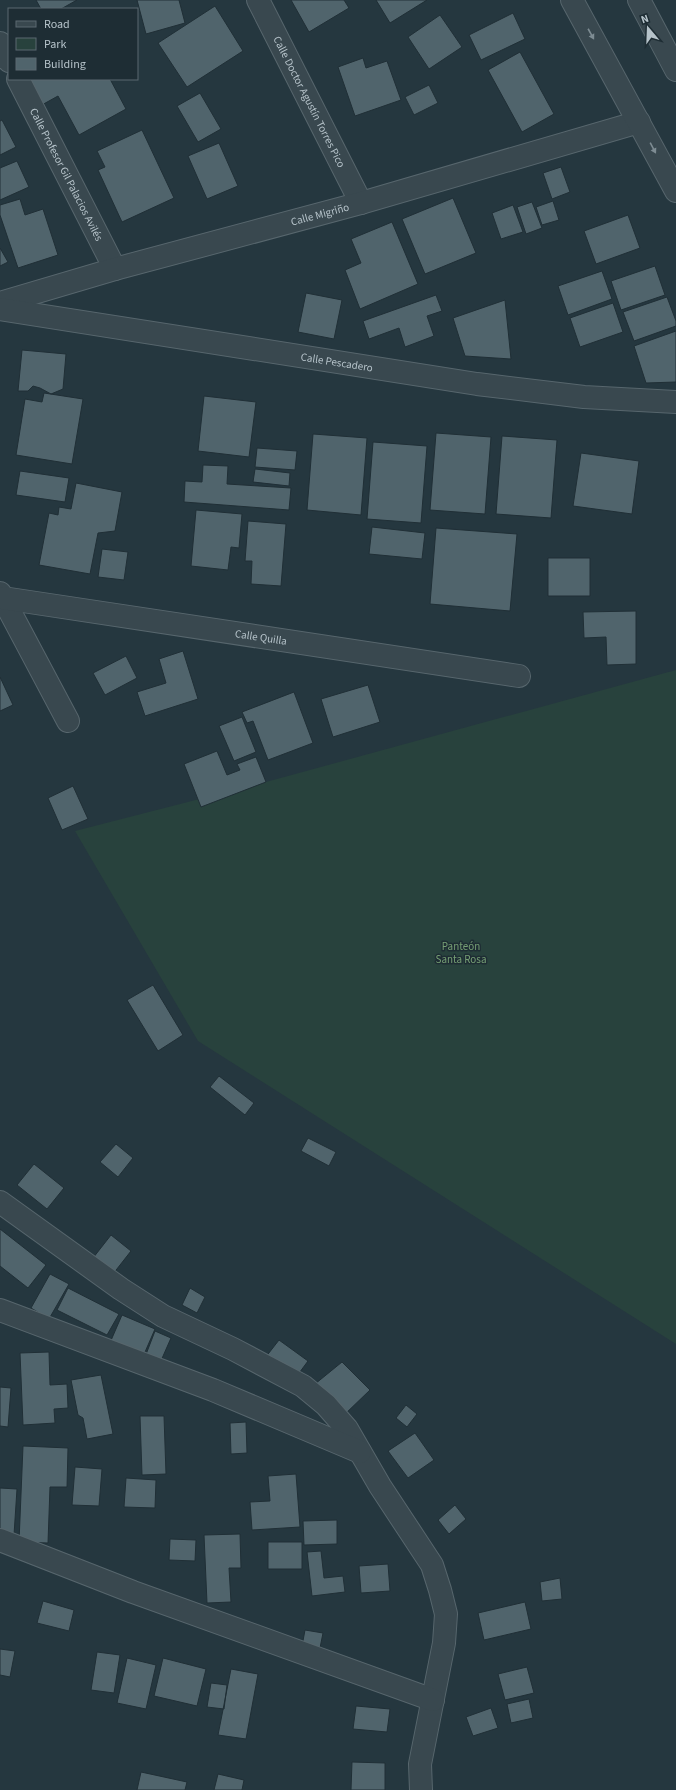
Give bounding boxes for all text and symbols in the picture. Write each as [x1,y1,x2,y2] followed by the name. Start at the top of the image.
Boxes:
[8,8,138,80] legend
[628,8,668,48] north arrow
[639,11,651,27] text: N
[44,16,70,33] text: Road
[588,28,594,40] one-way arrow
[270,33,349,170] street label: Calle Doctor Agustín Torres Pico
[44,36,66,53] text: Park
[44,56,86,73] text: Building
[26,105,107,244] street label: Calle Profesor Gil Palacios Avilés
[650,143,656,154] one-way arrow
[289,199,351,229] street label: Calle Migriño
[300,349,374,375] street label: Calle Pescadero
[234,626,288,648] street label: Calle Quilla
[436,939,486,967] park label: Panteón Santa Rosa

